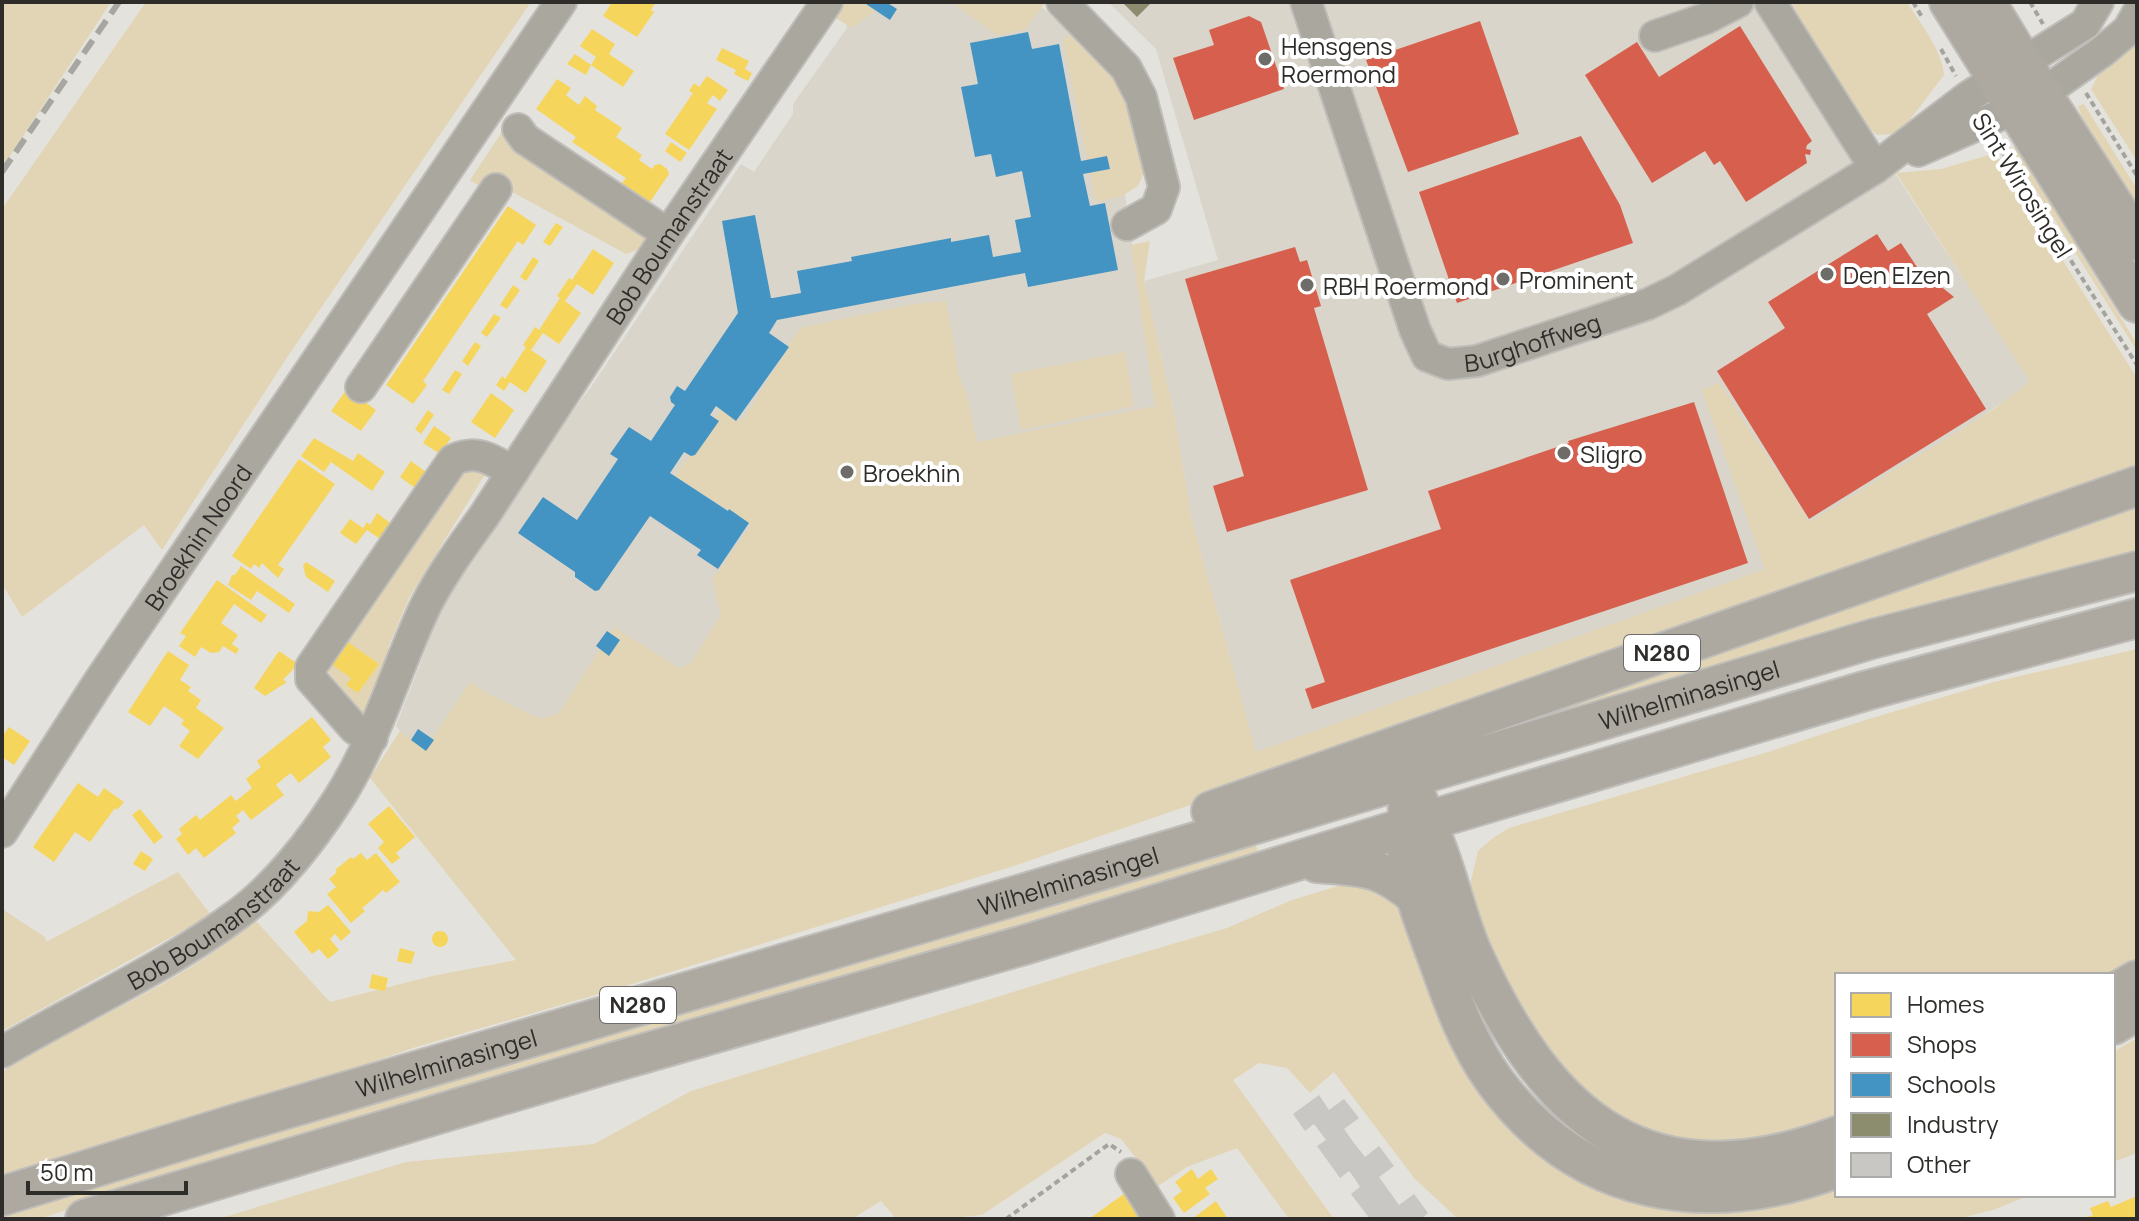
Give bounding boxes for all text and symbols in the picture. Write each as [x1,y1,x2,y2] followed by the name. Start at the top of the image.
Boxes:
[1281,29,1396,90] place label: Hensgens Roermond
[1256,50,1274,68] marker: Hensgens Roermond
[1965,106,2081,264] street label: Sint Wirosingel
[597,141,739,330] street label: Bob Boumanstraat
[1843,258,1951,291] place label: Den Elzen
[1519,263,1634,296] place label: Prominent
[1818,265,1836,283] marker: Den Elzen
[1323,269,1489,302] place label: RBH Roermond
[1494,270,1512,288] marker: Prominent
[1298,276,1316,294] marker: RBH Roermond
[1462,305,1605,379] street label: Burghoffweg
[1580,437,1643,470] place label: Sligro
[1555,444,1573,462] marker: Sligro
[863,456,960,489] place label: Broekhin
[136,457,259,616] street label: Broekhin Noord
[838,463,856,481] marker: Broekhin
[1624,635,1700,671] road number: N280
[1595,651,1783,737] street label: Wilhelminasingel
[974,837,1162,922] street label: Wilhelminasingel
[121,850,306,997] street label: Bob Boumanstraat
[1835,973,2115,1197] legend
[600,987,676,1023] road number: N280
[1907,987,1985,1020] text: Homes
[352,1020,541,1104] street label: Wilhelminasingel
[1907,1027,1977,1060] text: Shops
[1907,1067,1996,1100] text: Schools
[1907,1107,1999,1140] text: Industry
[28,1145,186,1195] scale bar
[1907,1147,1971,1180] text: Other
[40,1155,94,1188] text: 50 m

